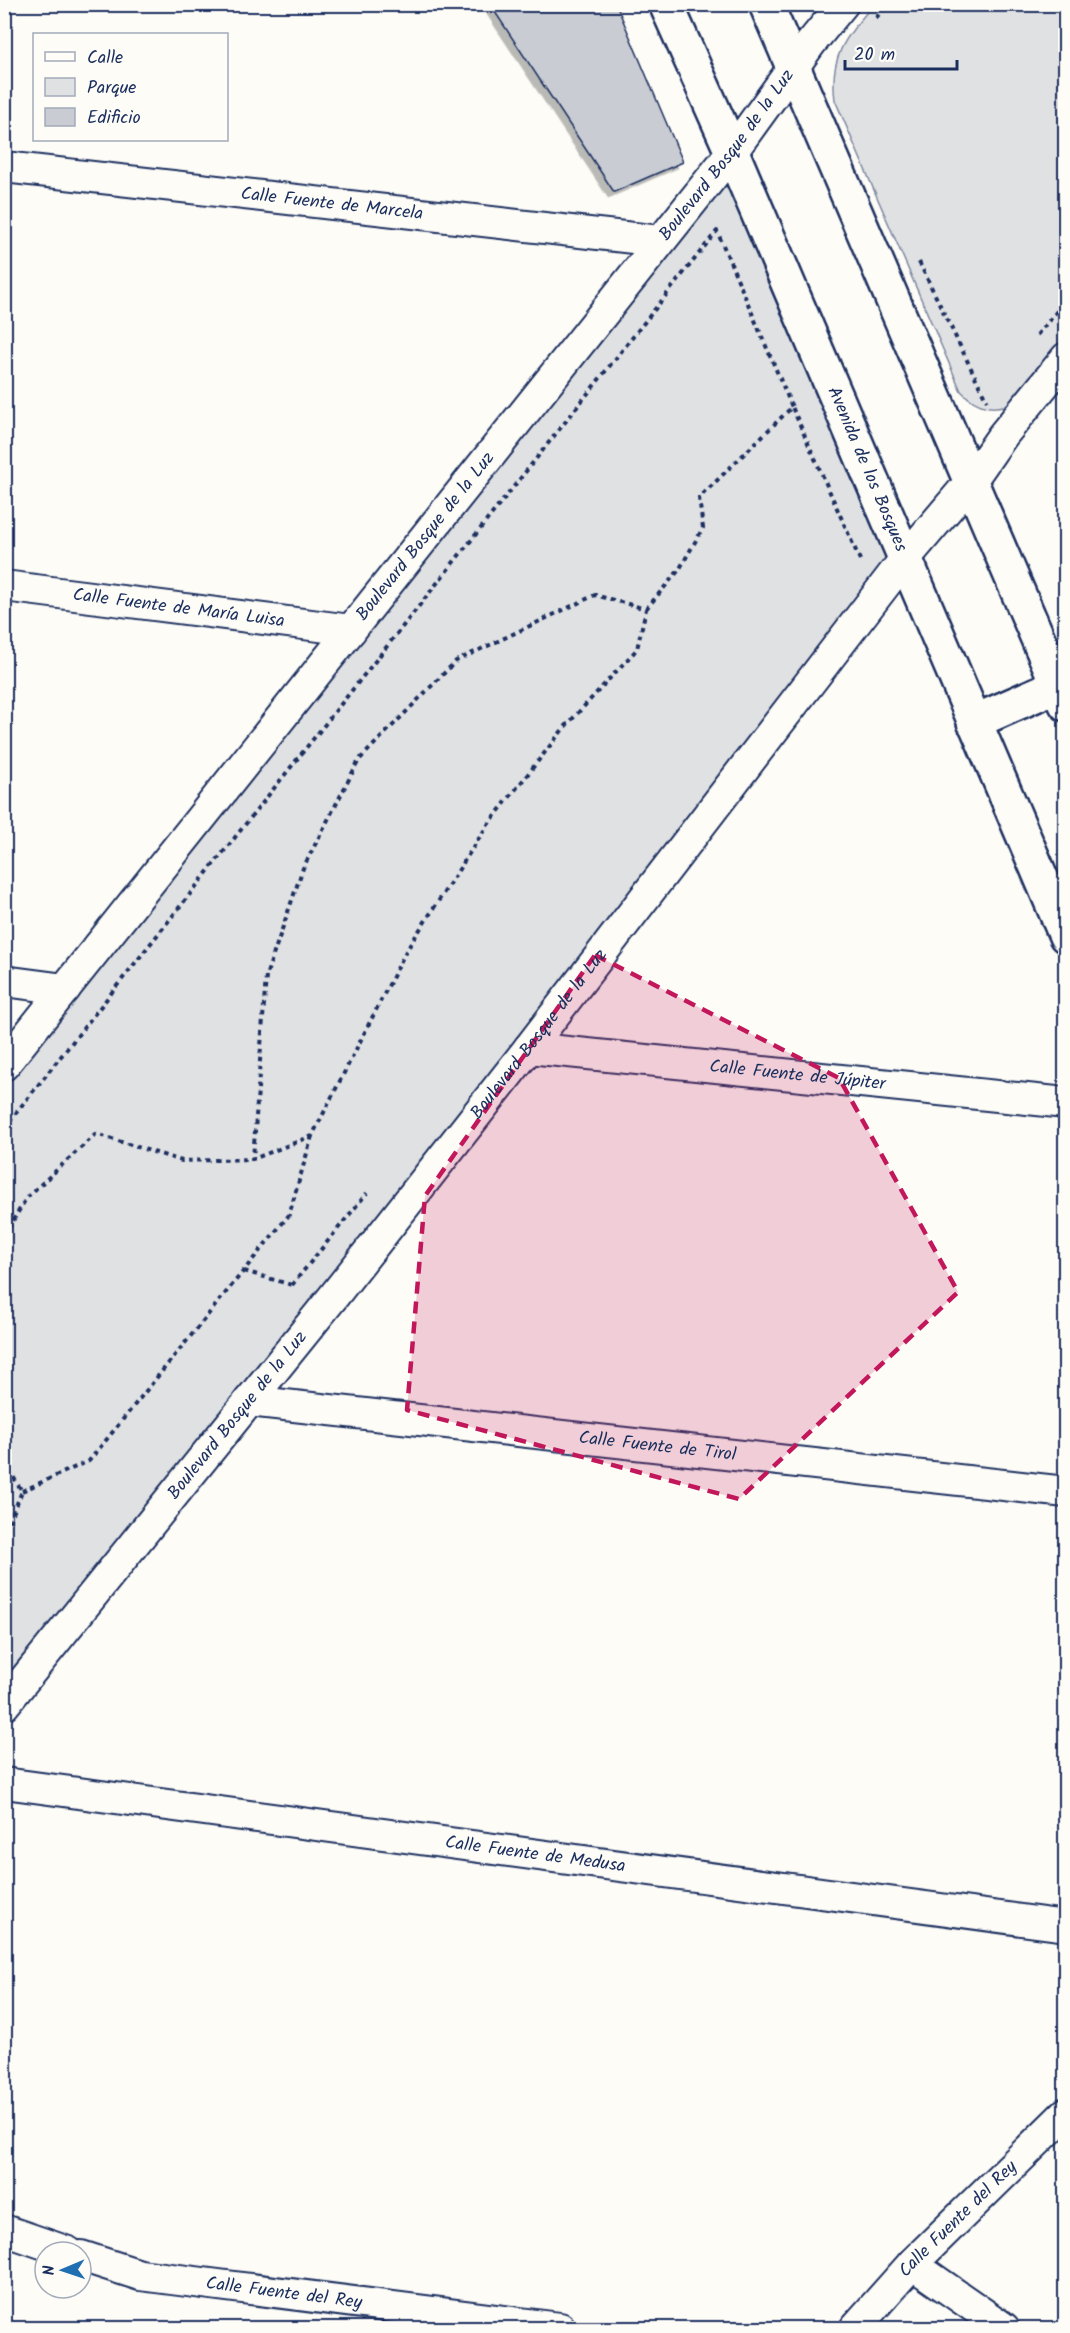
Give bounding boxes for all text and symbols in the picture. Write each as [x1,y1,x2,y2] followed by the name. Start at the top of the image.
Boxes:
[33,33,228,141] legend
[845,33,958,71] scale bar
[854,41,895,70] text: 20 m
[87,44,123,73] text: Calle
[652,63,802,247] street label: Boulevard Bosque de la Luz
[87,74,136,103] text: Parque
[87,104,141,133] text: Edificio
[239,179,425,229] street label: Calle Fuente de Marcela
[819,382,915,557] street label: Avenida de los Bosques
[349,445,502,627] street label: Boulevard Bosque de la Luz
[71,580,286,636] street label: Calle Fuente de María Luisa
[463,942,615,1126] street label: Boulevard Bosque de la Luz
[708,1052,888,1099] street label: Calle Fuente de Júpiter
[160,1325,315,1506] street label: Boulevard Bosque de la Luz
[577,1423,738,1470] street label: Calle Fuente de Tirol
[443,1828,627,1881] street label: Calle Fuente de Medusa
[892,2153,1025,2284] street label: Calle Fuente del Rey
[33,2240,93,2300] north arrow
[37,2265,62,2276] text: N
[204,2269,364,2317] street label: Calle Fuente del Rey

